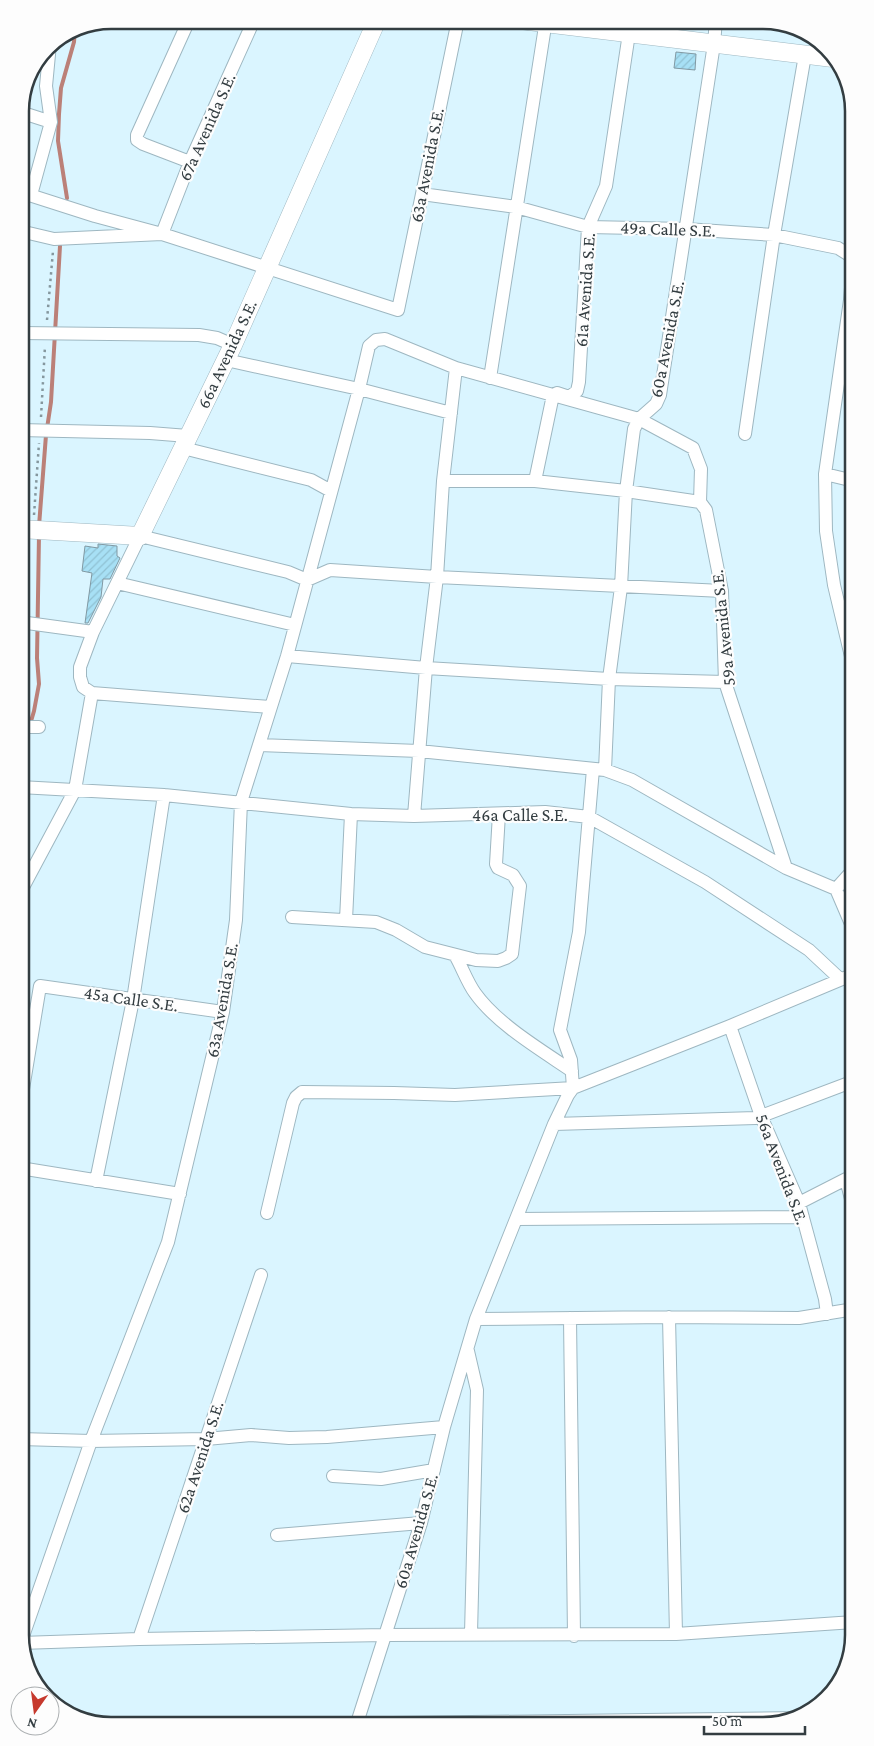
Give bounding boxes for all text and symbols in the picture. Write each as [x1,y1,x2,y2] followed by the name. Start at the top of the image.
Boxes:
[174,70,240,184] street label: 67a Avenida S.E.
[406,106,448,224] street label: 63a Avenida S.E.
[620,217,716,241] street label: 49a Calle S.E.
[571,232,599,348] street label: 61a Avenida S.E.
[646,279,688,399] street label: 60a Avenida S.E.
[193,296,261,412] street label: 66a Avenida S.E.
[707,569,739,687] street label: 59a Avenida S.E.
[472,805,568,825] street label: 46a Calle S.E.
[202,941,242,1059] street label: 63a Avenida S.E.
[82,982,180,1016] street label: 45a Calle S.E.
[752,1111,812,1227] street label: 56a Avenida S.E.
[172,1398,228,1516] street label: 62a Avenida S.E.
[390,1471,442,1591] street label: 60a Avenida S.E.
[10,1686,60,1736] north arrow
[704,1704,805,1736] scale bar
[712,1713,742,1729] text: 50 m
[25,1715,38,1733] text: N

